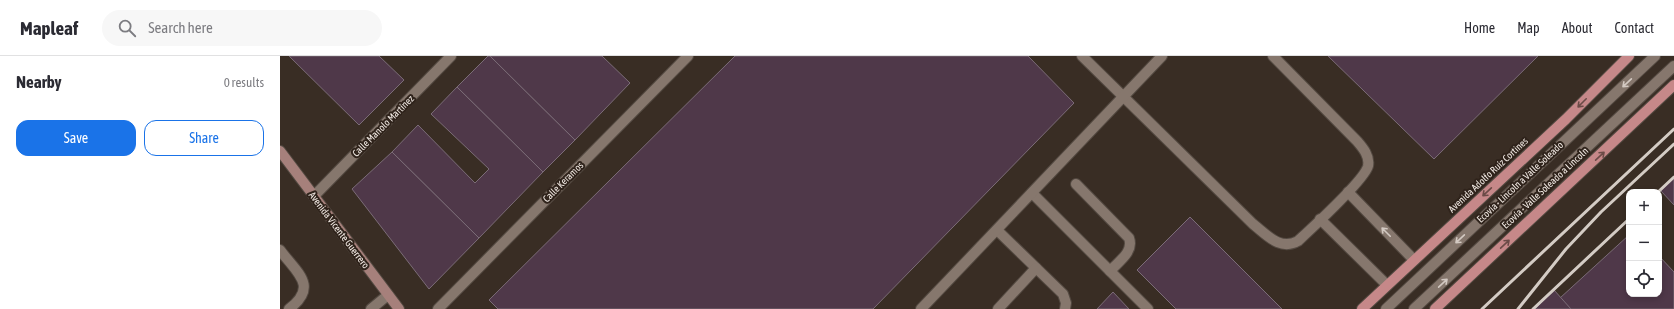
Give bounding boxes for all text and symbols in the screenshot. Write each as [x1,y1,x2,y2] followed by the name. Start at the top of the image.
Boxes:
[102,10,382,46] search box
[20,17,78,39] text: Mapleaf
[116,17,138,39] icon: search
[148,19,213,36] text: Search here
[1464,20,1495,36] text: Home
[1517,20,1540,36] text: Map
[1562,20,1593,36] text: About
[1615,20,1654,36] text: Contact
[16,72,62,92] text: Nearby
[224,75,264,90] text: 0 results
[1621,78,1632,87] one-way arrow
[350,93,416,159] street label: Calle Manolo Martínez
[1577,98,1587,108] one-way arrow
[16,120,136,156] button: Save
[144,120,264,156] button: Share
[1446,135,1530,215] street label: Avenida Adolfo Ruíz Cortines
[1475,139,1566,225] street label: Ecovía - Lincoln a Valle Soleado
[1500,145,1590,231] street label: Ecovía - Valle Soleado a Lincoln
[1595,151,1605,161] one-way arrow
[541,159,586,204] street label: Calle Keramos
[1482,187,1492,197] one-way arrow
[1626,189,1662,297] map controls
[1626,189,1662,225] button: +
[307,190,372,271] street label: Avenida Vicente Guerrero
[1626,225,1662,261] button: −
[1381,227,1391,237] one-way arrow
[1455,234,1465,243] one-way arrow
[1500,240,1510,249] one-way arrow
[1626,261,1662,297] button: locate
[1438,278,1448,287] one-way arrow

